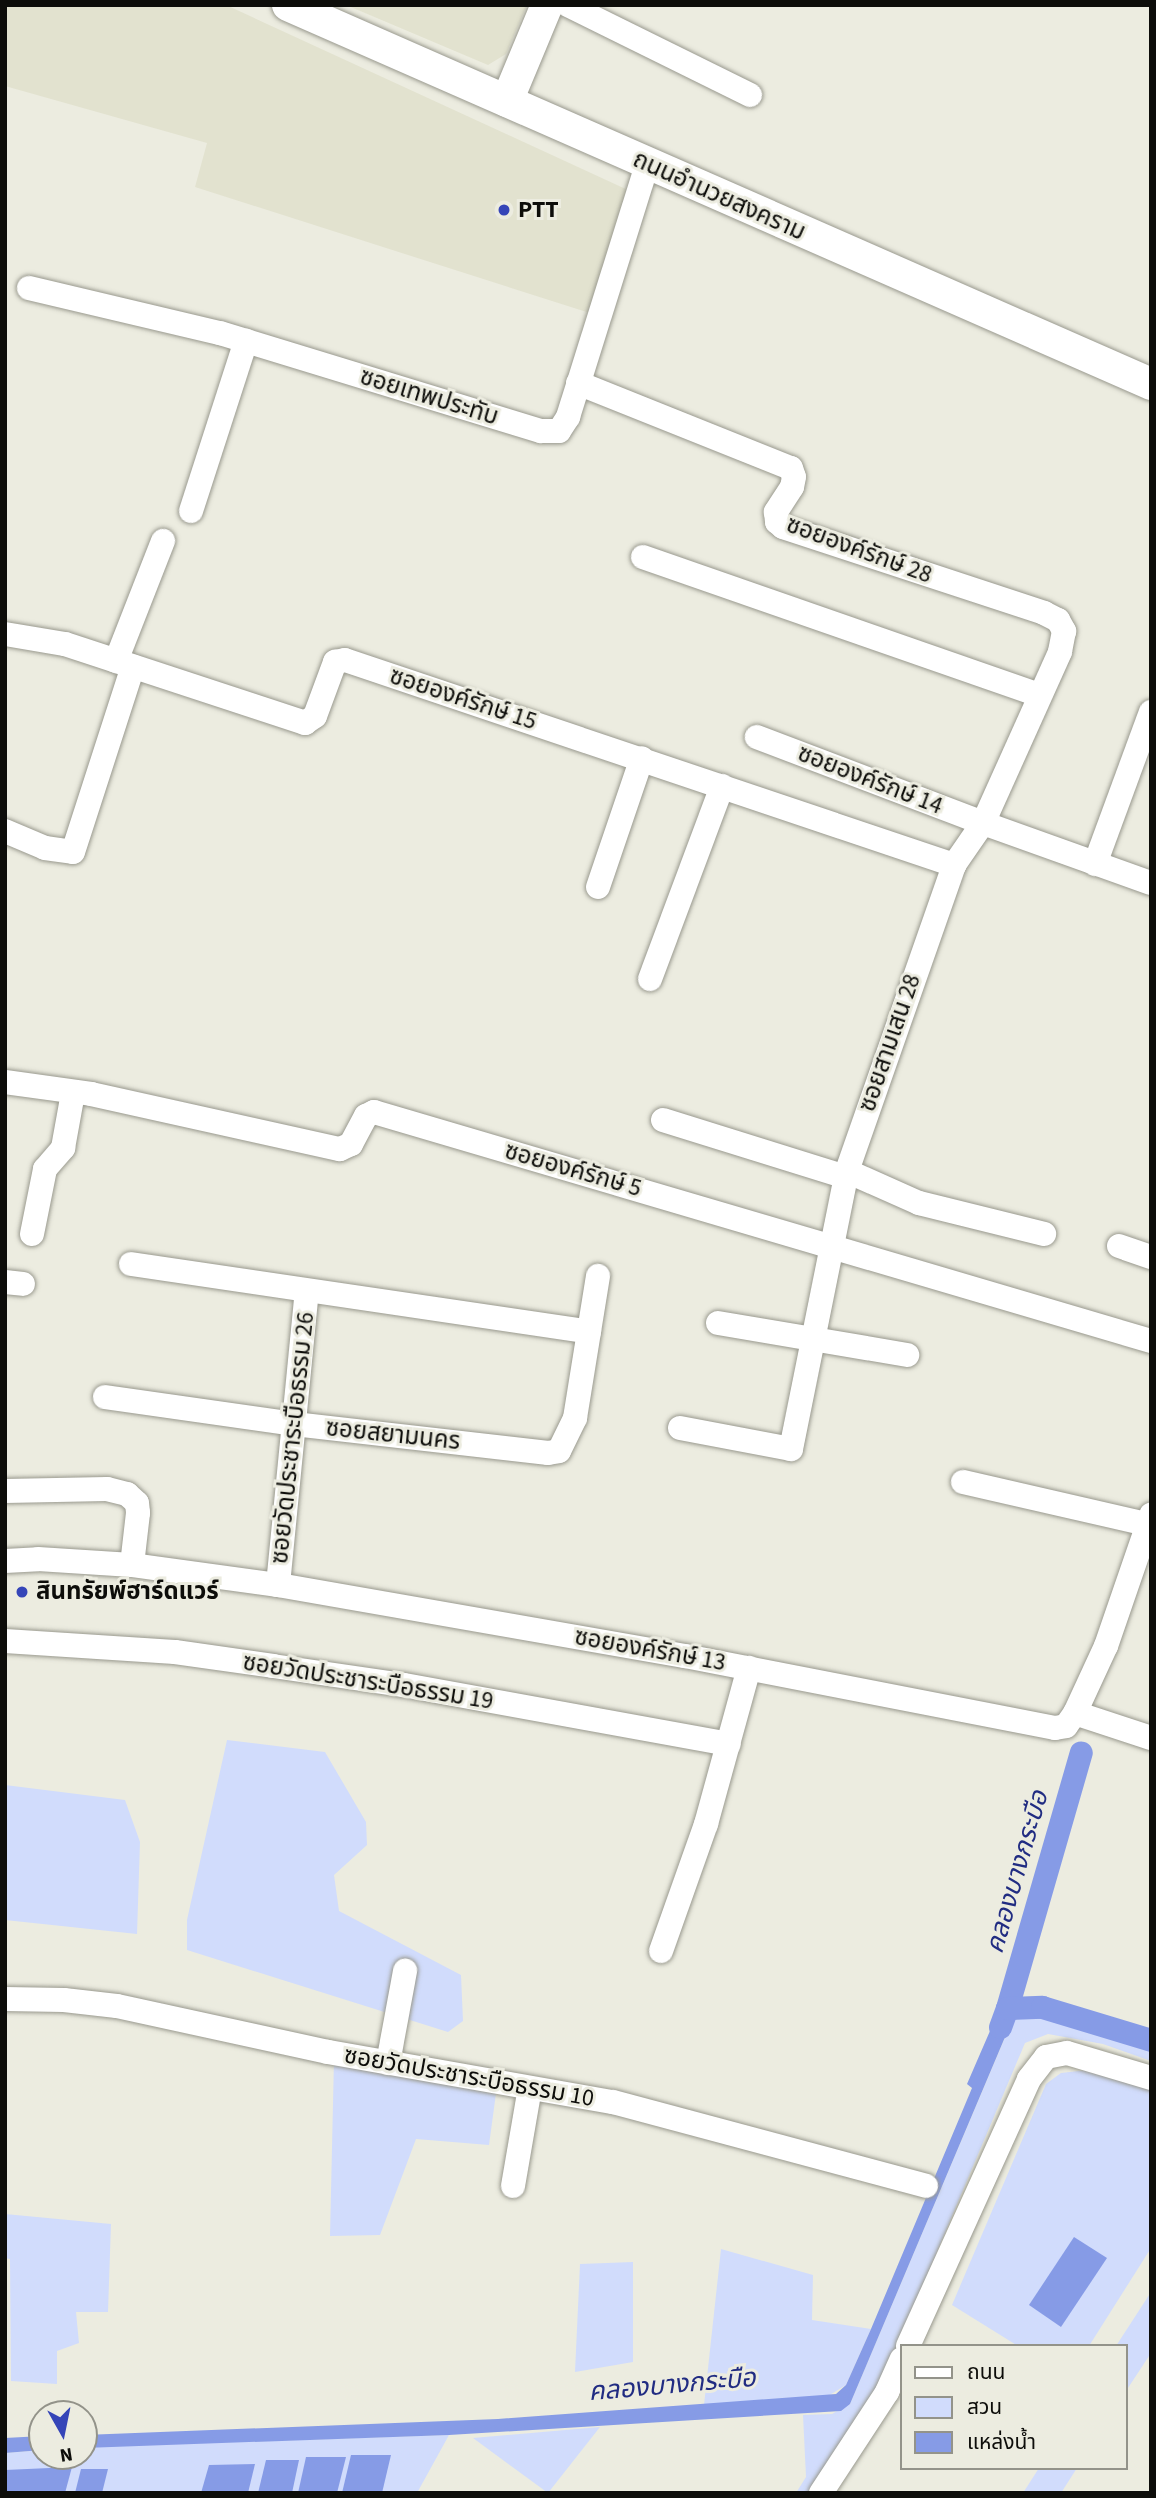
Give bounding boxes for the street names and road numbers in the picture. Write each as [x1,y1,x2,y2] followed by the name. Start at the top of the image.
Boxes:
[628,145,810,247] street label: ถนนอำนวยสงคราม
[356,362,502,432] street label: ซอยเทพประทับ
[782,510,936,590] street label: ซอยองค์รักษ์ 28
[386,662,540,736] street label: ซอยองค์รักษ์ 15
[793,739,947,821] street label: ซอยองค์รักษ์ 14
[853,970,927,1116] street label: ซอยสามเสน 28
[501,1137,645,1203] street label: ซอยองค์รักษ์ 5
[265,1311,321,1565] street label: ซอยวัดประชาระบือธรรม 26
[324,1414,462,1456] street label: ซอยสยามนคร
[572,1623,728,1677] street label: ซอยองค์รักษ์ 13
[241,1648,495,1716] street label: ซอยวัดประชาระบือธรรม 19
[342,2041,596,2113] street label: ซอยวัดประชาระบือธรรม 10

